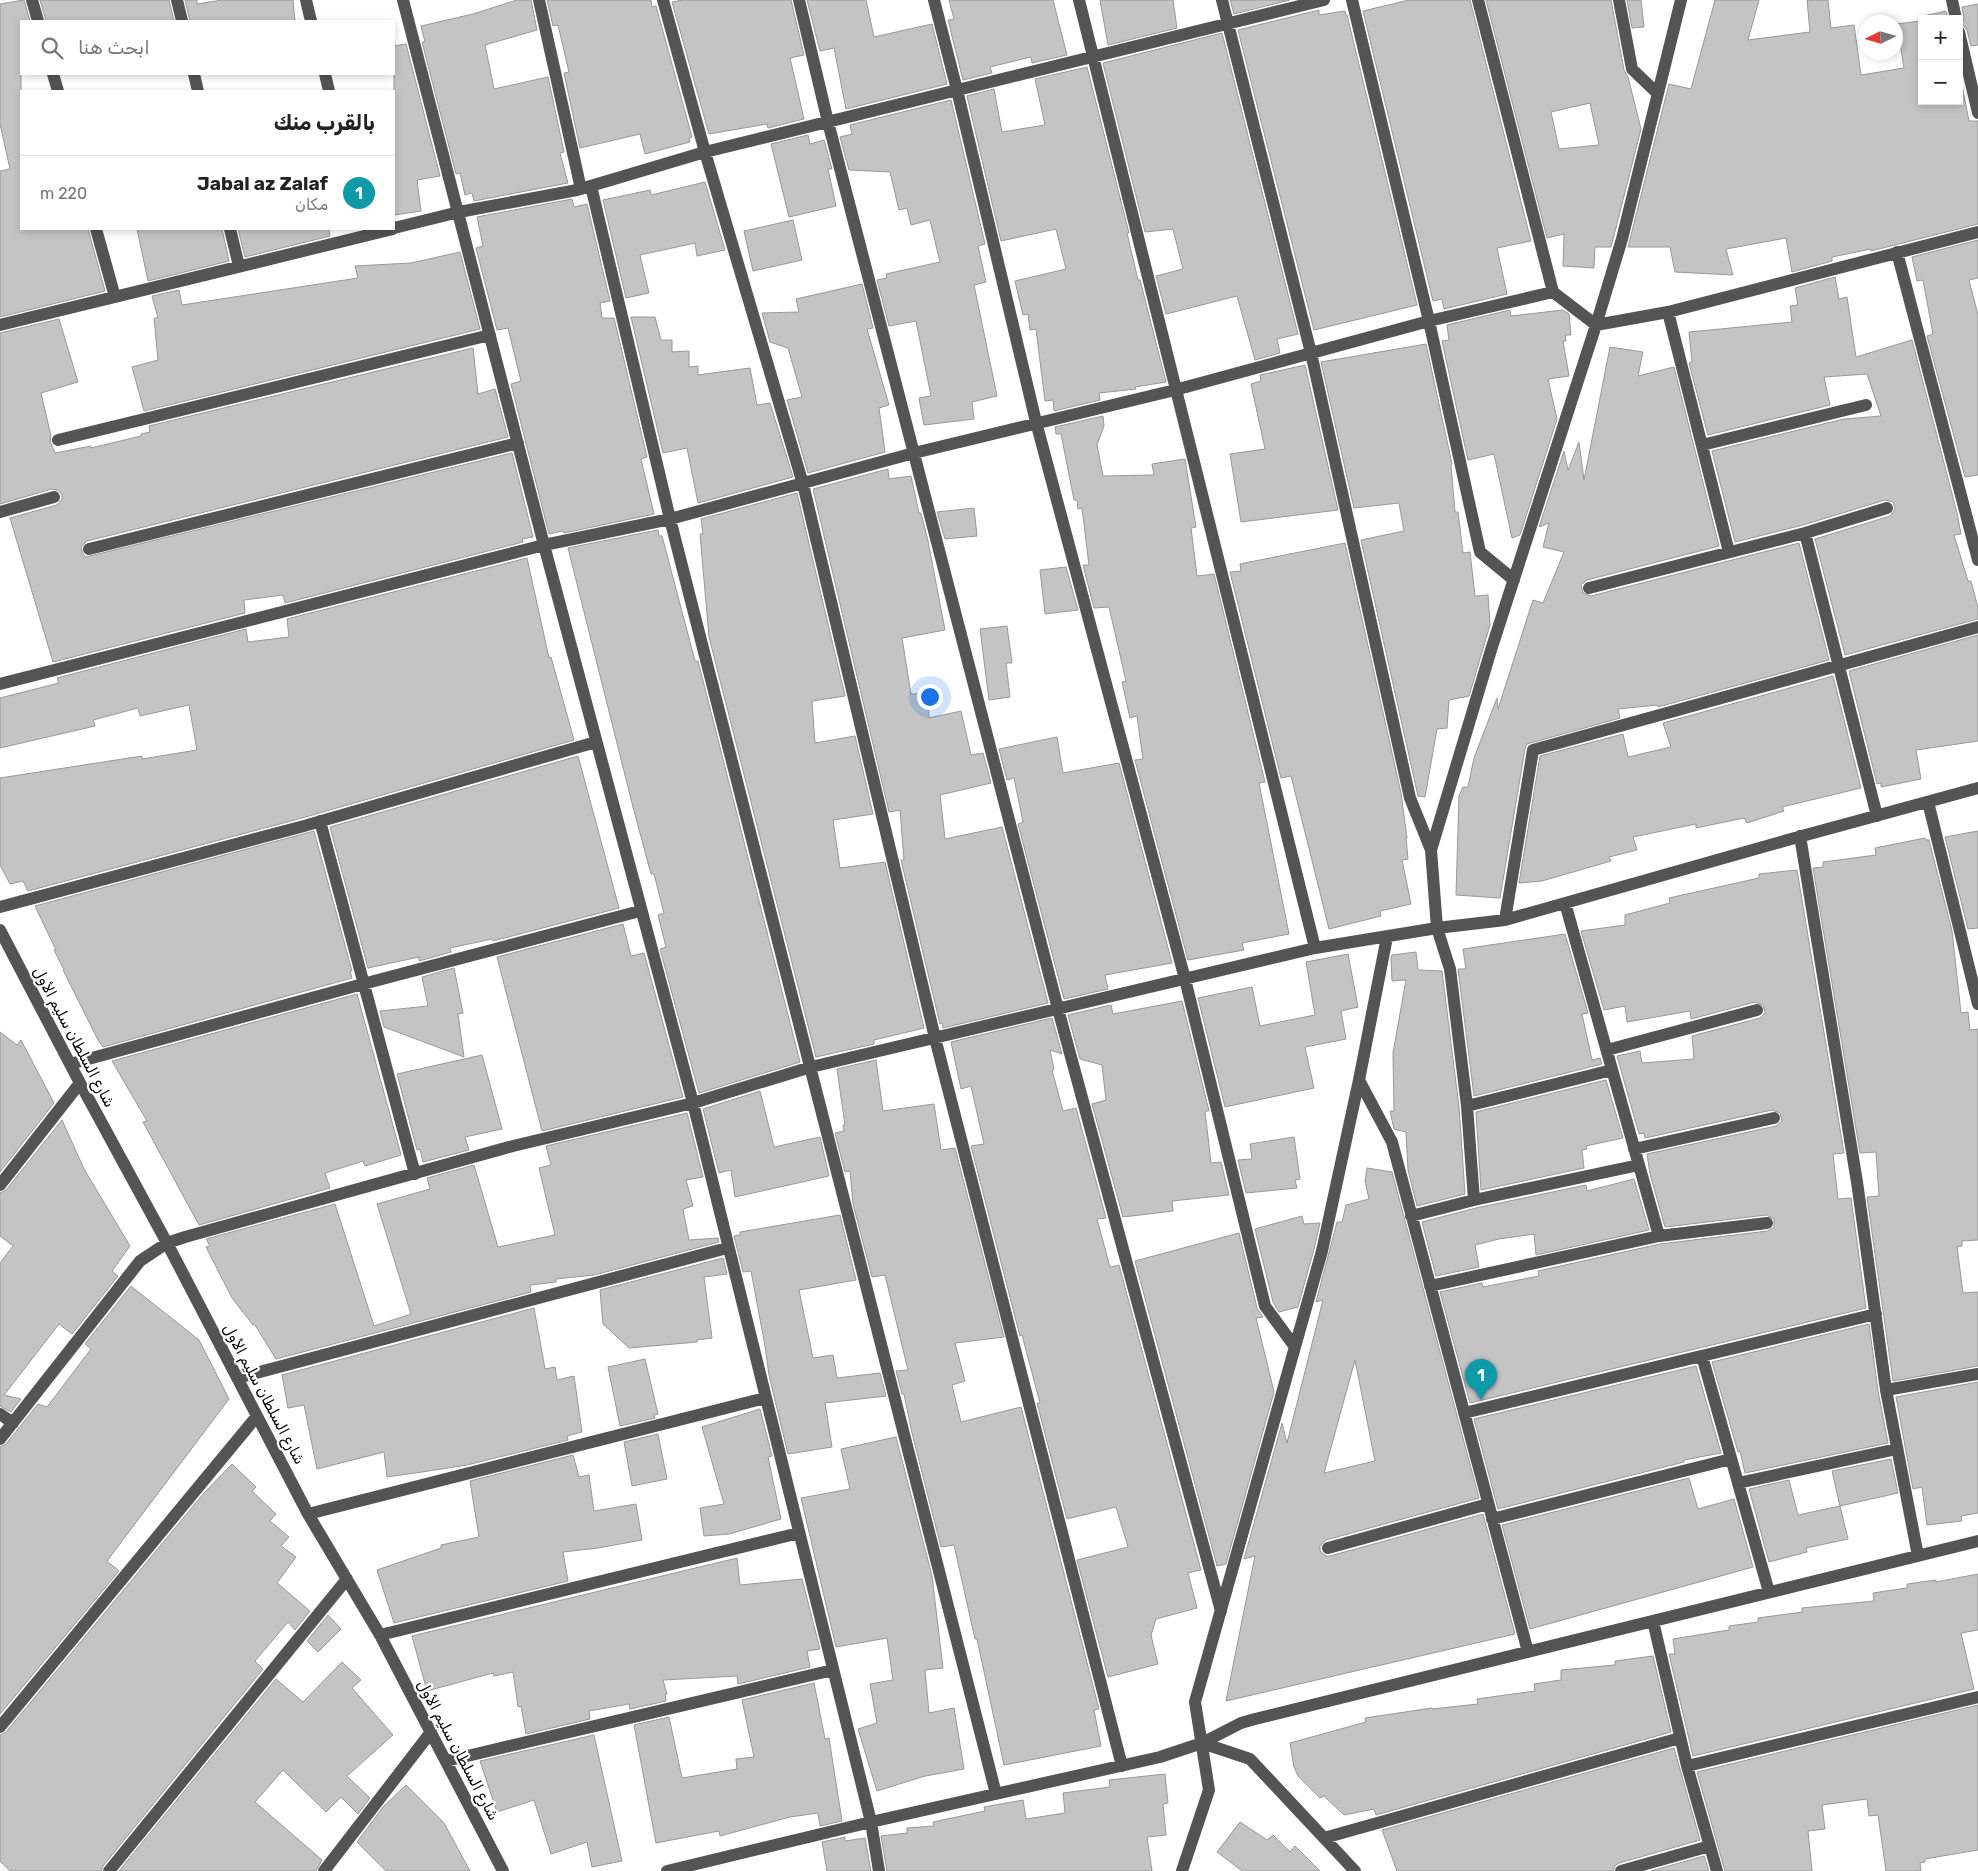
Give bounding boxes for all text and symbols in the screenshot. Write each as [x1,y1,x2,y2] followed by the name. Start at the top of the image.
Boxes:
[1858,15,1903,60] north arrow
[1918,15,1963,105] map controls
[1918,15,1963,60] button: +
[20,20,395,75] search box
[38,34,66,62] icon: search
[78,36,150,59] text: ابحث هنا
[1918,60,1963,105] button: −
[274,110,375,135] text: بالقرب منك
[197,172,328,195] text: Jabal az Zalaf
[40,184,87,203] text: 220 m
[355,184,363,203] text: 1
[295,195,328,214] text: مكان
[917,684,943,710] your location
[28,964,119,1111] street label: شارع السلطان سليم الأول
[218,1321,309,1468] street label: شارع السلطان سليم الأول
[1465,1359,1497,1400] pin: 1
[412,1677,503,1824] street label: شارع السلطان سليم الأول

